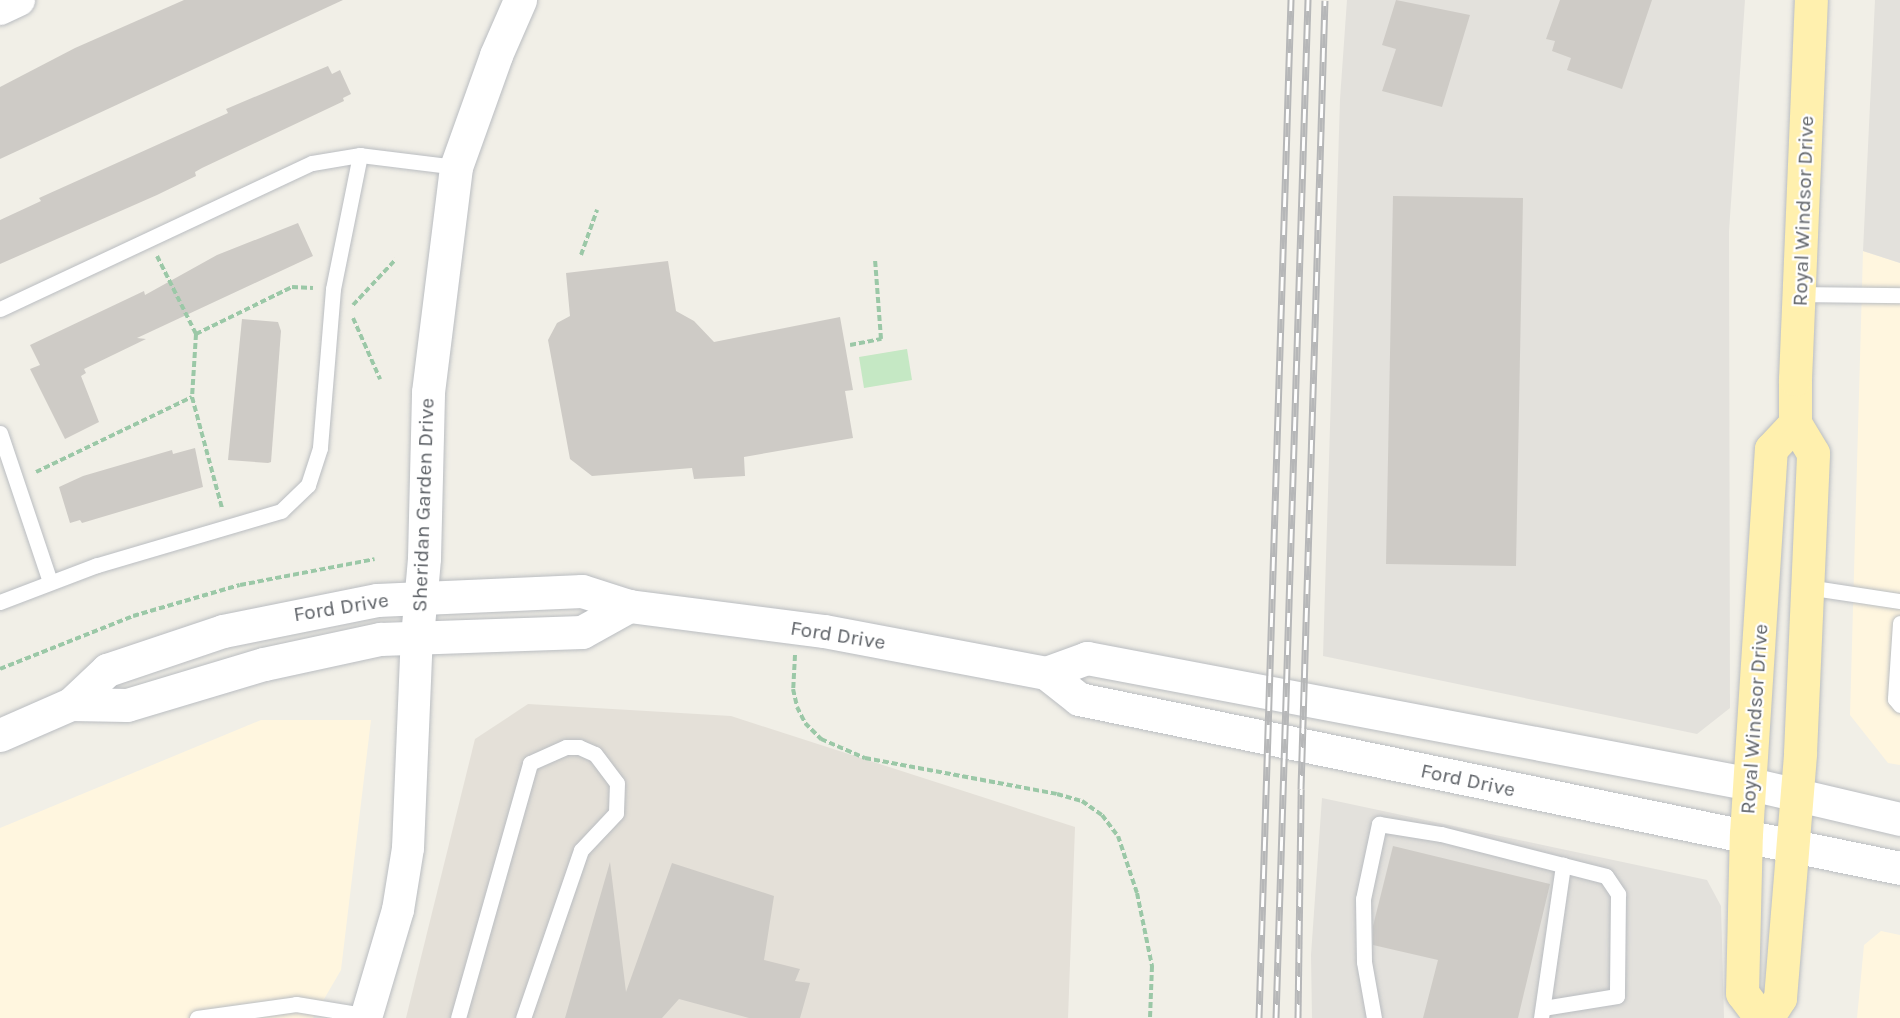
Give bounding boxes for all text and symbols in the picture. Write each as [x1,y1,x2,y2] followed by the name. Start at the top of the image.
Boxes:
[1787,115,1819,307] street label: Royal Windsor Drive
[407,397,439,613] street label: Sheridan Garden Drive
[292,587,390,627] street label: Ford Drive
[789,615,887,655] street label: Ford Drive
[1735,623,1773,815] street label: Royal Windsor Drive
[1418,758,1518,802] street label: Ford Drive

